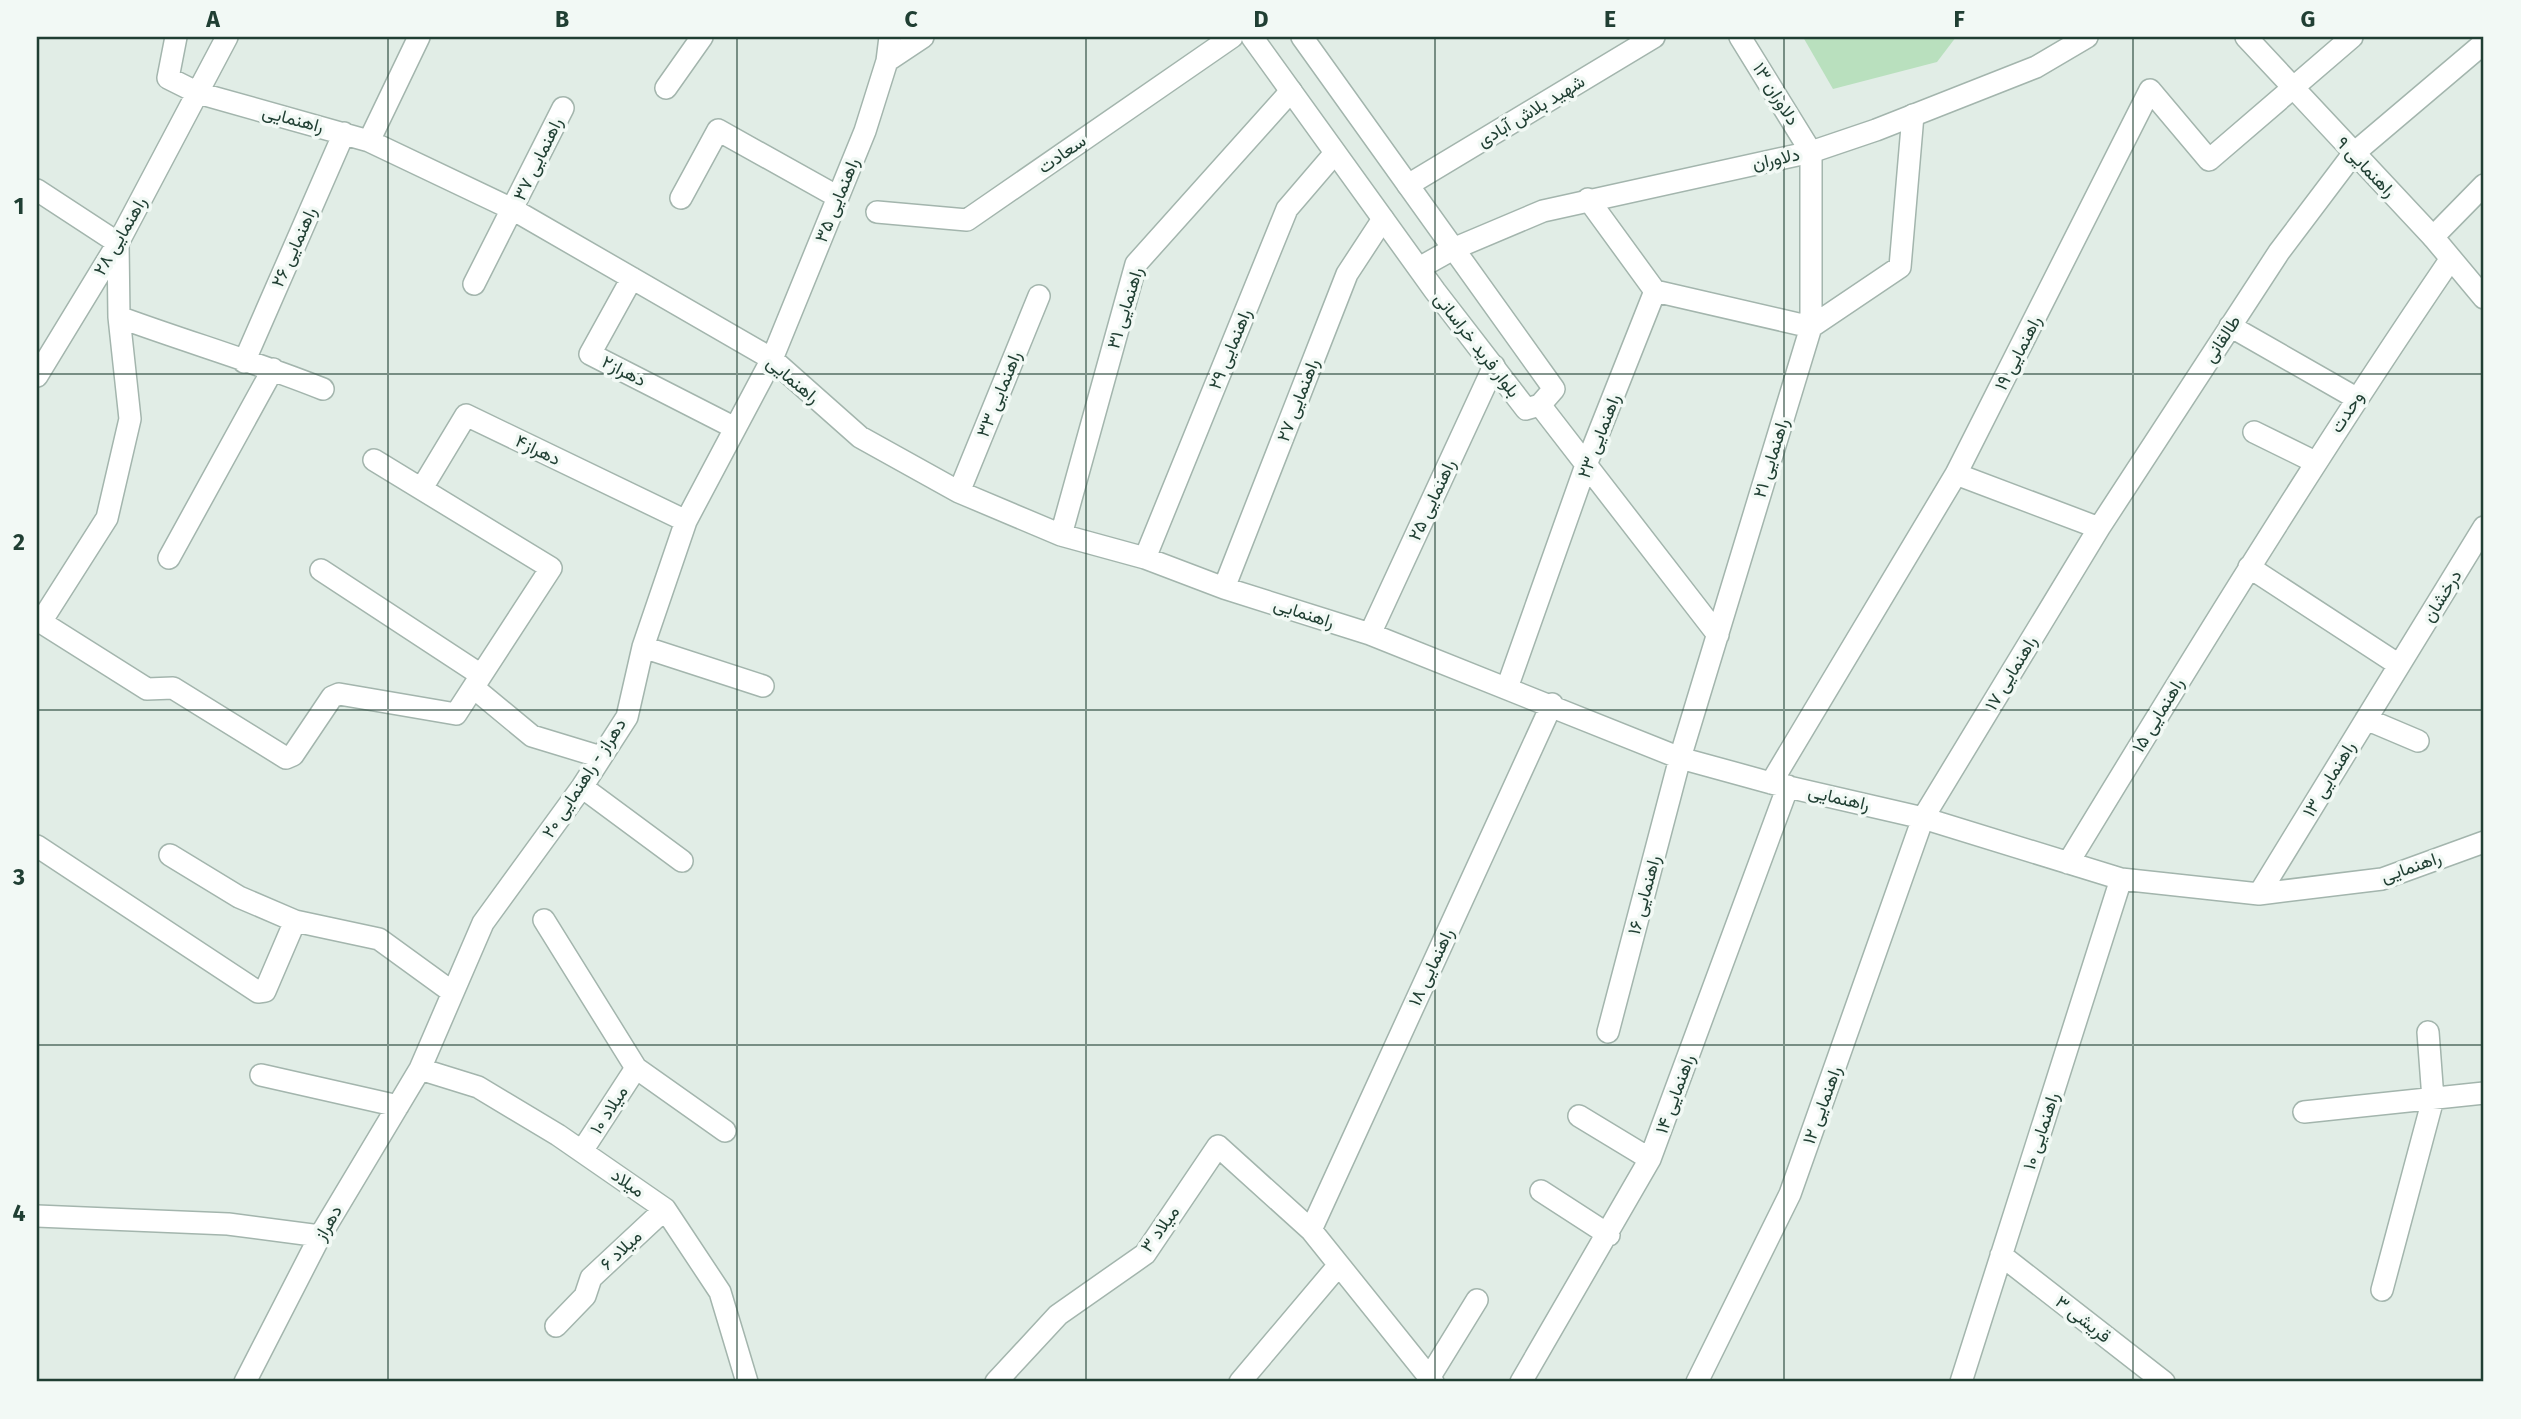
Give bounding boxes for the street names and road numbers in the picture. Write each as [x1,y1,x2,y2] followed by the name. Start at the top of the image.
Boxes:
[1748,59,1804,129] street label: دلاوران ۱۳
[1473,70,1589,152] street label: شهید بلاش آبادی
[260,100,326,138] street label: راهنمایی
[508,114,568,204] street label: راهنمایی ۳۷
[1034,130,1090,178] street label: سعادت
[2332,132,2400,202] street label: راهنمایی ۹
[1750,143,1802,175] street label: دلاوران
[810,154,864,246] street label: راهنمایی ۳۵
[89,193,151,279] street label: راهنمایی ۲۸
[267,204,321,290] street label: راهنمایی ۲۶
[1102,264,1148,352] street label: راهنمایی ۳۱
[1429,288,1525,402] street label: بلوار فرید خراسانی
[1204,305,1256,393] street label: راهنمایی ۲۹
[2199,311,2245,367] street label: طالقانی
[1990,312,2046,394] street label: راهنمایی ۱۹
[972,348,1026,440] street label: راهنمایی ۳۳
[598,351,650,391] street label: دهراز۲
[762,351,824,409] street label: راهنمایی
[1272,355,1324,445] street label: راهنمایی ۲۷
[2325,387,2369,437] street label: وحدت
[1573,391,1625,481] street label: راهنمایی ۲۳
[1749,416,1793,500] street label: راهنمایی ۲۱
[512,430,564,470] street label: دهراز۴
[1404,456,1460,544] street label: راهنمایی ۲۵
[2417,566,2467,626] street label: درخشان
[1271,593,1337,633] street label: راهنمایی
[1980,632,2042,714] street label: راهنمایی ۱۷
[2127,674,2189,756] street label: راهنمایی ۱۵
[537,714,631,842] street label: دهراز - راهنمایی ۲۰
[2298,737,2360,821] street label: راهنمایی ۱۳
[1806,780,1872,816] street label: راهنمایی
[2378,846,2444,888] street label: راهنمایی
[1623,853,1665,937] street label: راهنمایی ۱۶
[1403,925,1459,1009] street label: راهنمایی ۱۸
[1651,1051,1699,1137] street label: راهنمایی ۱۴
[1798,1063,1846,1147] street label: راهنمایی ۱۲
[585,1082,633,1138] street label: میلاد ۱۰
[2018,1090,2064,1172] street label: راهنمایی ۱۰
[607,1164,649,1202] street label: میلاد
[309,1201,347,1245] street label: دهراز
[1136,1201,1184,1257] street label: میلاد ۳
[596,1225,646,1275] street label: میلاد ۶
[2051,1291,2115,1347] street label: قریشی ۳

